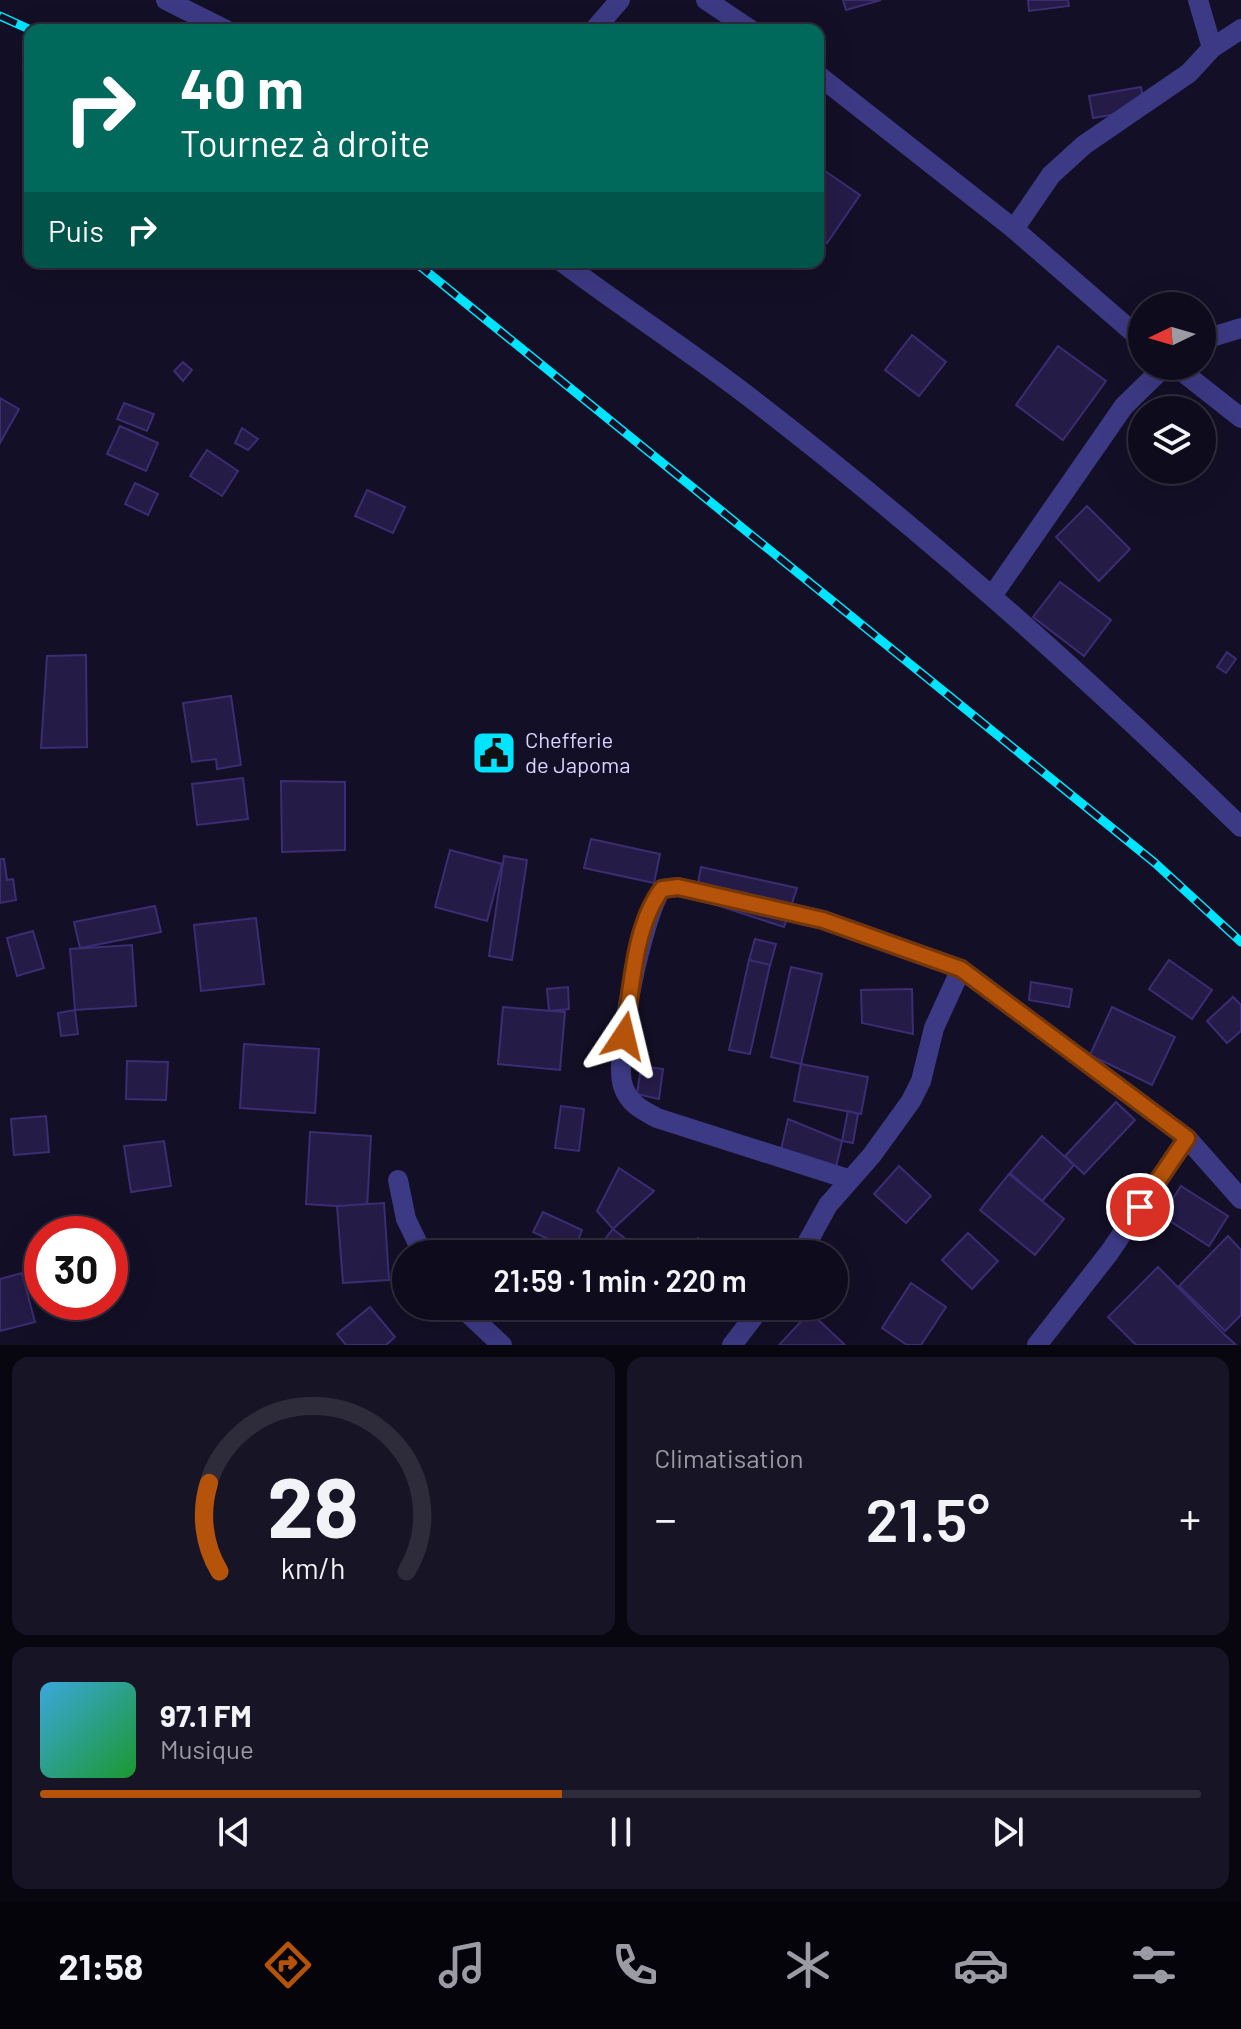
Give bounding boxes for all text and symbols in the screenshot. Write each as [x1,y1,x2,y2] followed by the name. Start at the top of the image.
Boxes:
[180,53,304,120] text: 40 m
[48,56,152,160] icon: right
[180,121,430,164] text: Tournez à droite
[120,208,164,252] icon: right
[48,212,104,248] text: Puis
[1128,292,1216,380] north arrow
[1128,292,1216,484] map controls
[1128,396,1216,484] button: layers
[525,726,631,777] place label: Chefferie de Japoma
[470,729,518,777] public building icon: Chefferie de Japoma
[582,994,666,1078] position arrow
[1106,1173,1174,1241] pin
[1118,1185,1162,1229] icon: arrive
[24,1216,128,1320] speed limit sign: 30
[493,1262,747,1298] text: 21:59 · 1 min · 220 m
[655,1442,804,1473] text: Climatisation
[267,1455,359,1555] text: 28
[865,1482,990,1554] text: 21.5°
[655,1491,677,1544] text: −
[1179,1491,1201,1544] text: +
[281,1550,346,1585] text: km/h
[160,1697,252,1733] text: 97.1 FM
[160,1733,254,1764] text: Musique
[212,1810,256,1854] icon: previous
[599,1810,643,1854] icon: pause
[986,1810,1030,1854] icon: next
[260,1937,316,1993] icon: directions
[434,1937,490,1993] icon: music
[607,1937,663,1993] icon: phone
[780,1937,836,1993] icon: climate
[953,1937,1009,1993] icon: car
[1126,1937,1182,1993] icon: filters
[59,1944,143,1987] text: 21:58

